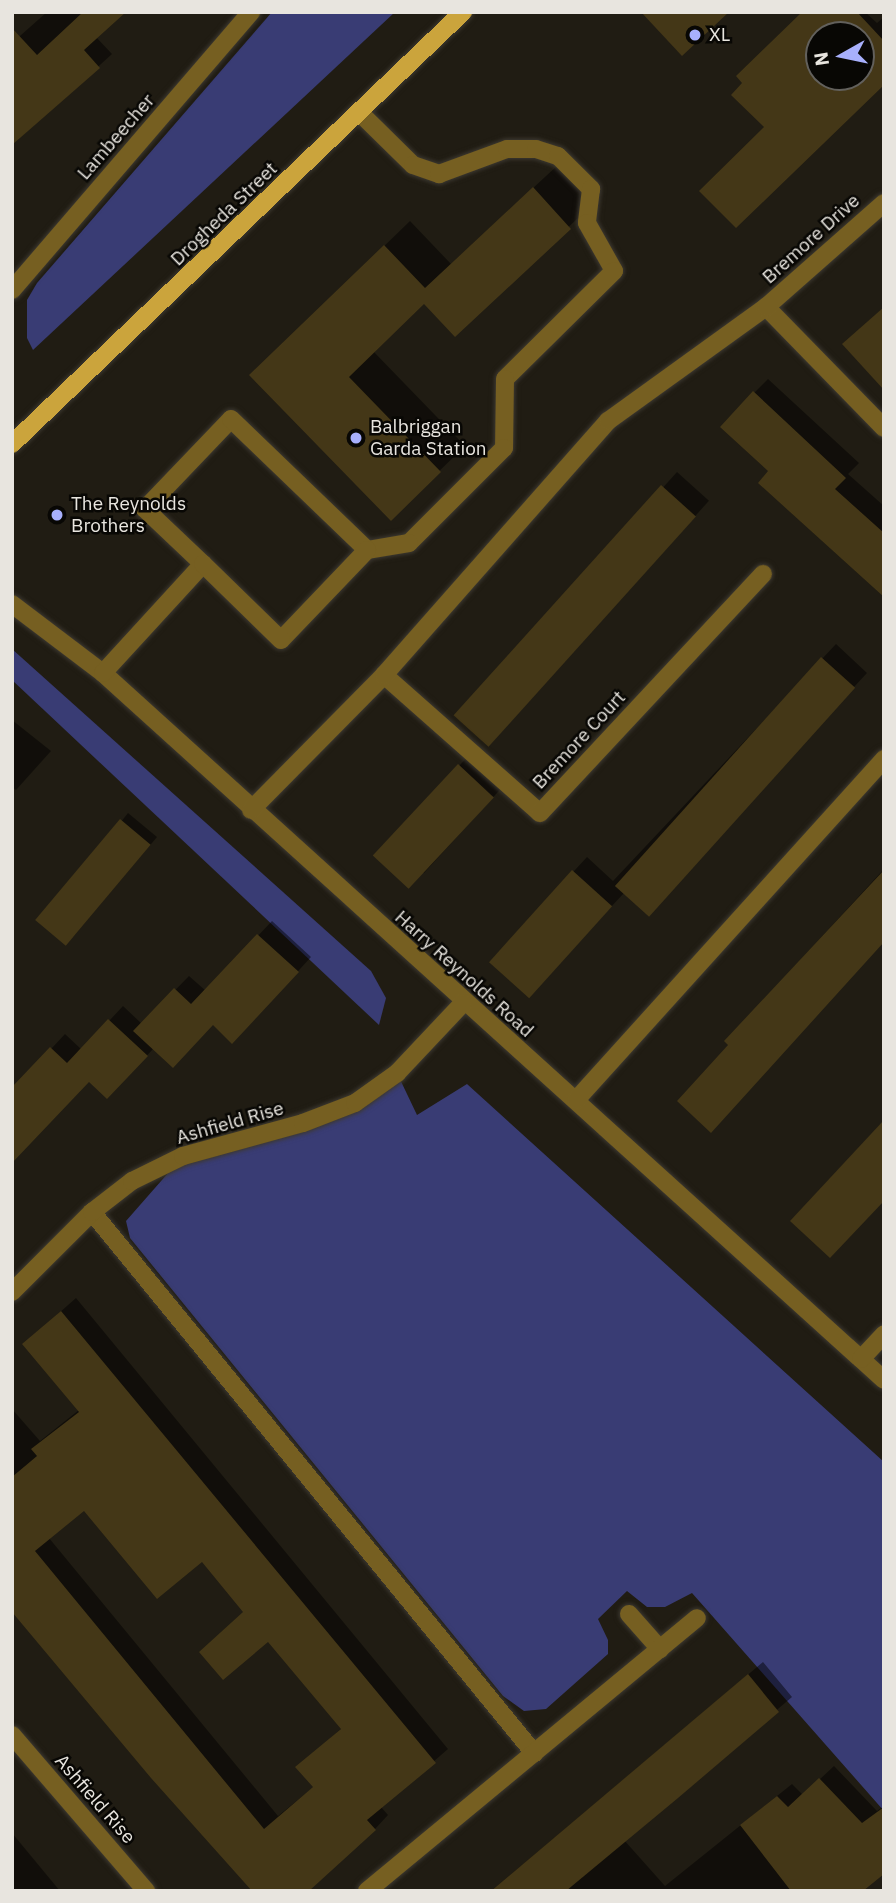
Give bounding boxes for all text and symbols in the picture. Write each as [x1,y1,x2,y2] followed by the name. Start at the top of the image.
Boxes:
[805,21,875,91] north arrow
[709,24,730,46] place label: XL
[687,27,703,43] marker: XL
[808,50,834,68] text: N
[73,90,159,184] street label: Lambeecher
[166,157,282,271] street label: Drogheda Street
[758,189,864,289] street label: Bremore Drive
[370,416,487,460] place label: Balbriggan Garda Station
[348,430,364,446] marker: Balbriggan Garda Station
[71,493,186,537] place label: The Reynolds Brothers
[49,507,65,523] marker: The Reynolds Brothers
[528,686,630,794] street label: Bremore Court
[390,906,538,1042] street label: Harry Reynolds Road
[174,1097,286,1149] street label: Ashfield Rise
[50,1750,140,1848] street label: Ashfield Rise

